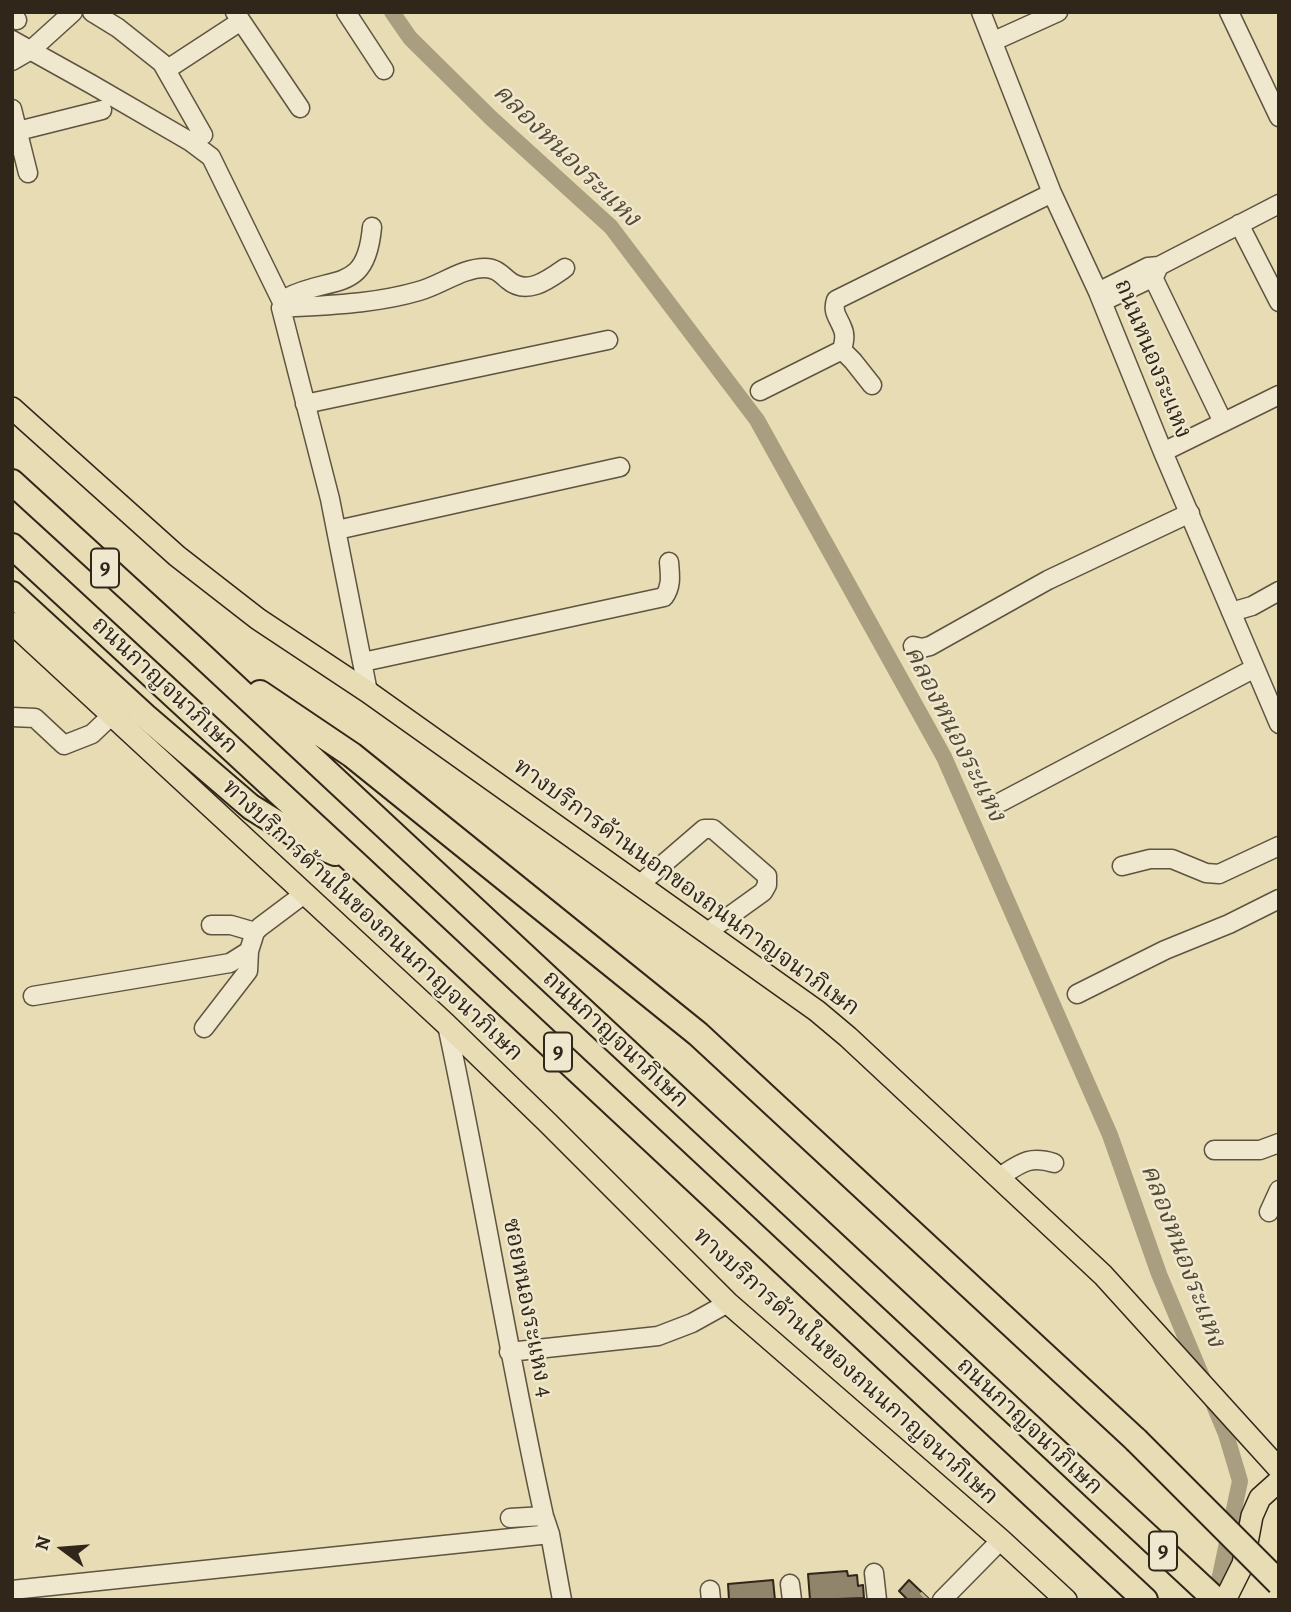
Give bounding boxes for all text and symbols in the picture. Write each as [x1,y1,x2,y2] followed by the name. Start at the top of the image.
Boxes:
[486,78,646,234] water label: คลองหนองระแหง
[1107,275,1197,443] street label: ถนนหนองระแหง
[91,548,119,588] road number: 9
[85,611,243,761] street label: ถนนกาญจนาภิเษก
[896,641,1012,827] water label: คลองหนองระแหง
[507,753,865,1023] street label: ทางบริการด้านนอกของถนนกาญจนาภิเษก
[216,774,528,1068] street label: ทางบริการด้านในของถนนกาญจนาภิเษก
[536,965,694,1115] street label: ถนนกาญจนาภิเษก
[544,1032,572,1072] road number: 9
[1133,1160,1231,1352] water label: คลองหนองระแหง
[496,1216,558,1400] street label: ซอยหนองระแหง 4
[686,1222,1004,1512] street label: ทางบริการด้านในของถนนกาญจนาภิเษก
[950,1352,1108,1502] street label: ถนนกาญจนาภิเษก
[28,1514,98,1584] north arrow
[1149,1532,1177,1570] road number: 9
[28,1533,57,1553] text: N

